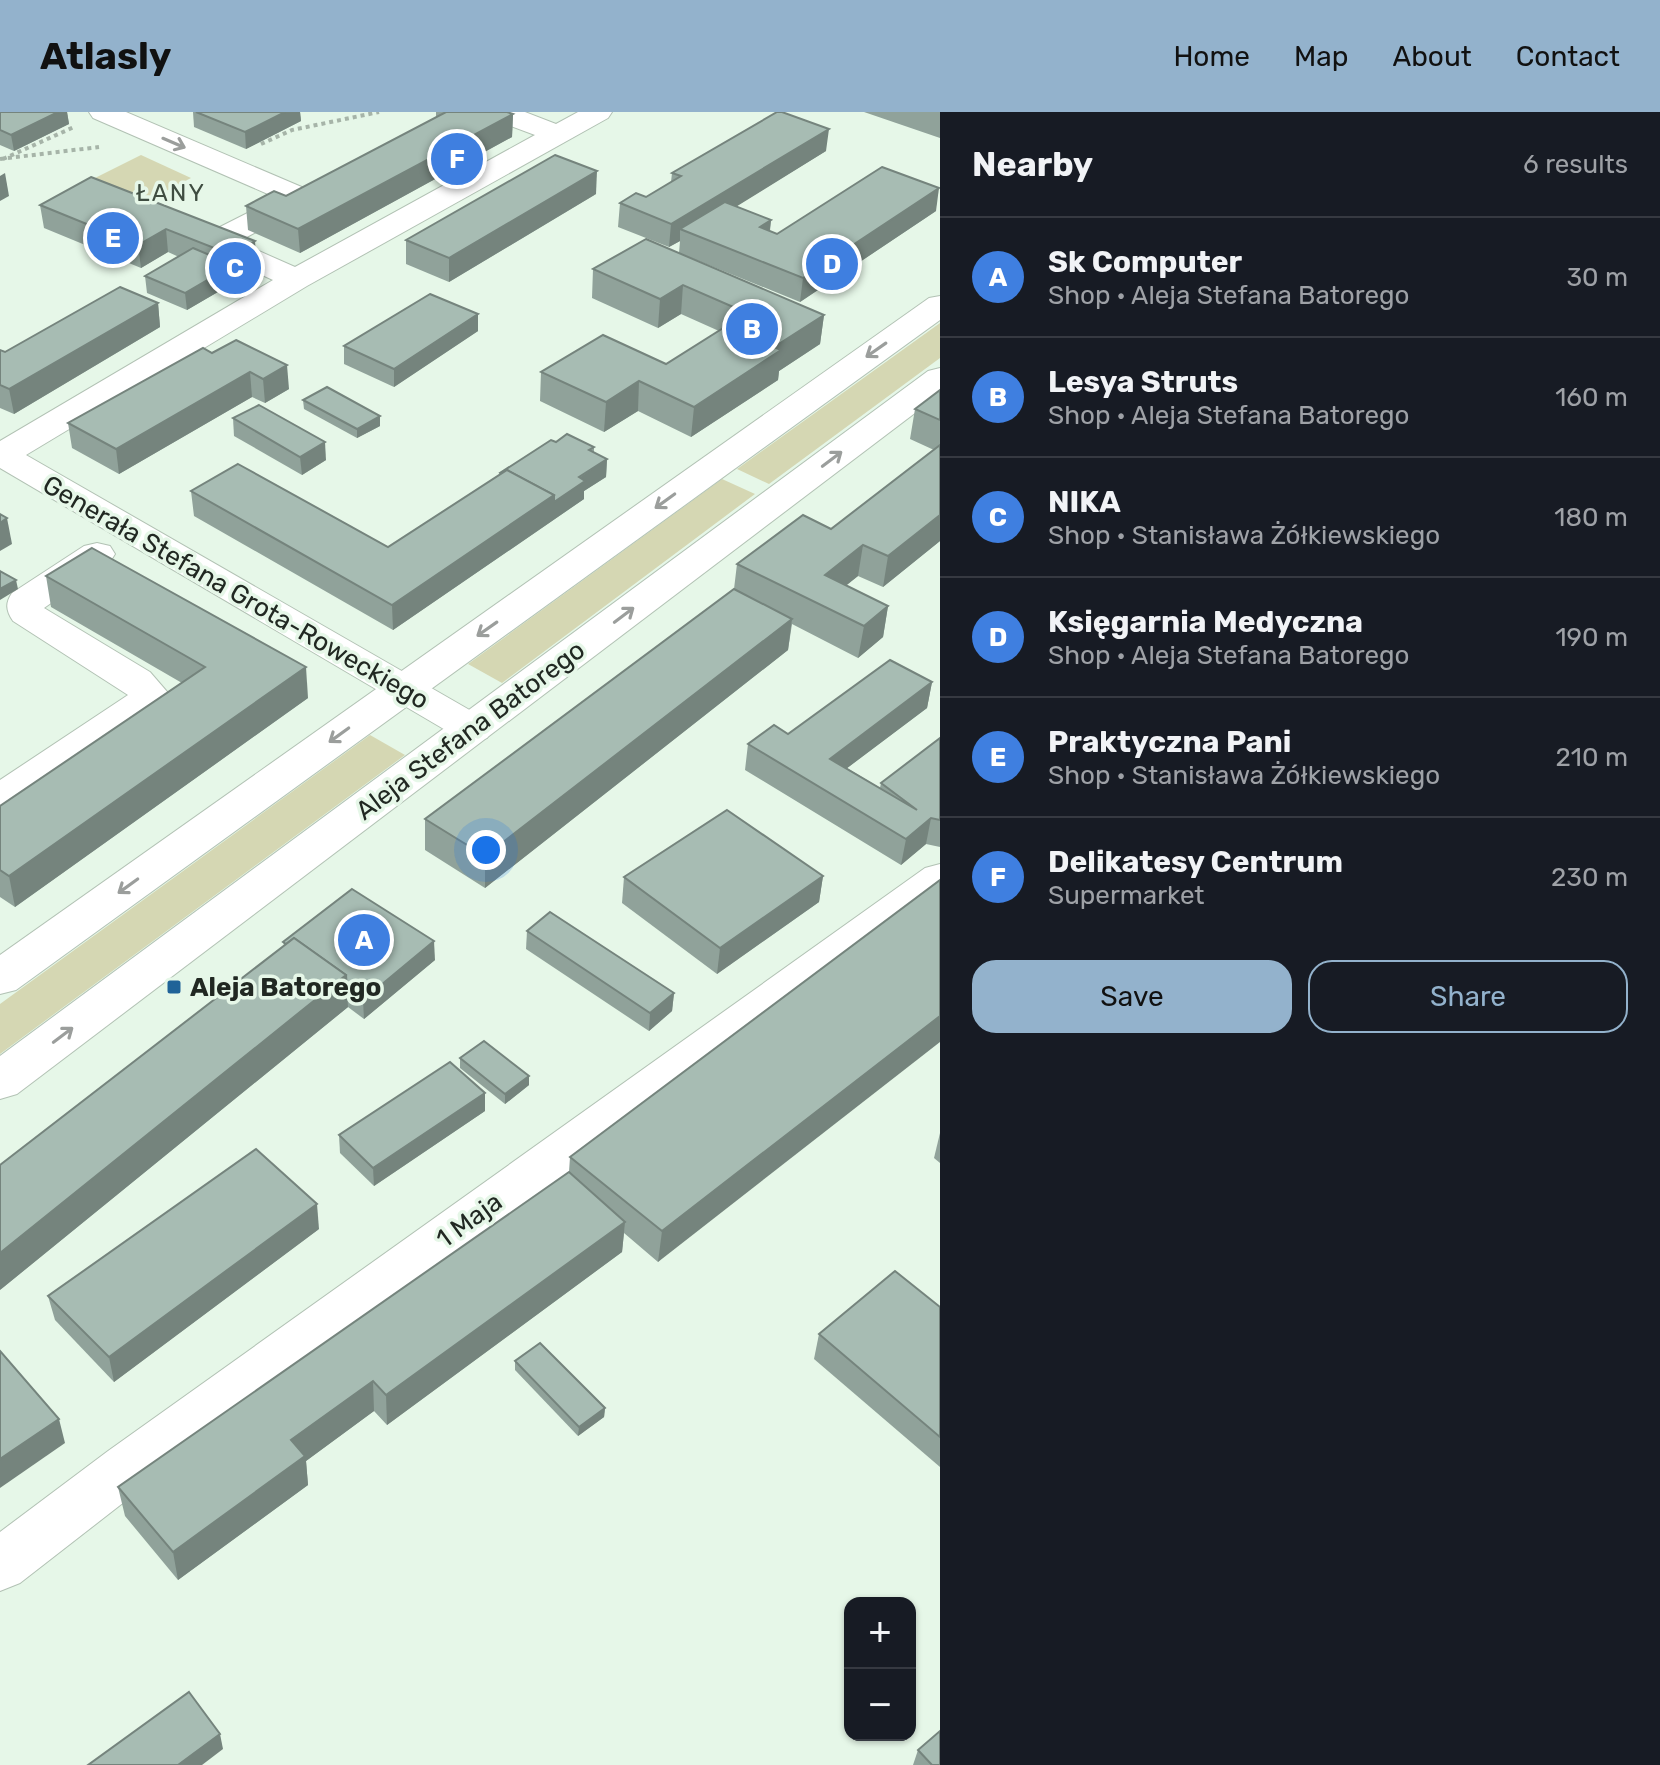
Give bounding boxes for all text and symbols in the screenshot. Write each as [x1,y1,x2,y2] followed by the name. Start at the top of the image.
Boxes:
[40,33,172,79] text: Atlasly
[1173,40,1250,73] text: Home
[1294,40,1348,73] text: Map
[1392,40,1472,73] text: About
[1516,40,1620,73] text: Contact
[431,129,483,189] pin: F
[162,136,186,151] one-way arrow
[972,144,1093,185] text: Nearby
[1523,149,1628,180] text: 6 results
[136,179,206,207] district label: ŁANY
[87,208,139,268] pin: E
[806,234,858,294] pin: D
[209,238,261,298] pin: C
[1048,244,1242,280] text: Sk Computer
[989,262,1007,293] text: A
[1566,262,1628,293] text: 30 m
[1048,280,1409,311] text: Shop · Aleja Stefana Batorego
[726,299,778,359] pin: B
[866,342,888,358] one-way arrow
[1048,364,1238,400] text: Lesya Struts
[989,382,1007,413] text: B
[1555,382,1628,413] text: 160 m
[1048,400,1409,431] text: Shop · Aleja Stefana Batorego
[821,450,843,467] one-way arrow
[37,469,434,716] street label: Generała Stefana Grota-Roweckiego
[1048,484,1121,520] text: NIKA
[655,493,676,510] one-way arrow
[989,502,1007,533] text: C
[1554,502,1628,533] text: 180 m
[1048,520,1440,551] text: Shop · Stanisława Żółkiewskiego
[1048,604,1363,640] text: Księgarnia Medyczna
[613,606,635,623] one-way arrow
[477,620,498,637] one-way arrow
[989,622,1007,653] text: D
[1555,622,1628,653] text: 190 m
[350,634,591,827] street label: Aleja Stefana Batorego
[1048,640,1409,671] text: Shop · Aleja Stefana Batorego
[1048,724,1291,760] text: Praktyczna Pani
[329,726,350,743] one-way arrow
[990,742,1006,773] text: E
[1556,742,1628,773] text: 210 m
[1048,760,1440,791] text: Shop · Stanisława Żółkiewskiego
[466,830,506,870] your location
[1048,844,1343,880] text: Delikatesy Centrum
[990,862,1006,893] text: F
[1551,862,1628,893] text: 230 m
[117,878,139,894] one-way arrow
[1048,880,1205,911] text: Supermarket
[338,910,390,970] pin: A
[972,960,1292,1033] button: Save
[1308,960,1628,1033] button: Share
[190,972,381,1003] place label: Aleja Batorego
[165,978,183,996] marker: Aleja Batorego
[51,1027,73,1043] one-way arrow
[430,1186,508,1255] street label: 1 Maja
[844,1597,916,1741] map controls
[844,1597,916,1669] button: +
[844,1669,916,1741] button: −

